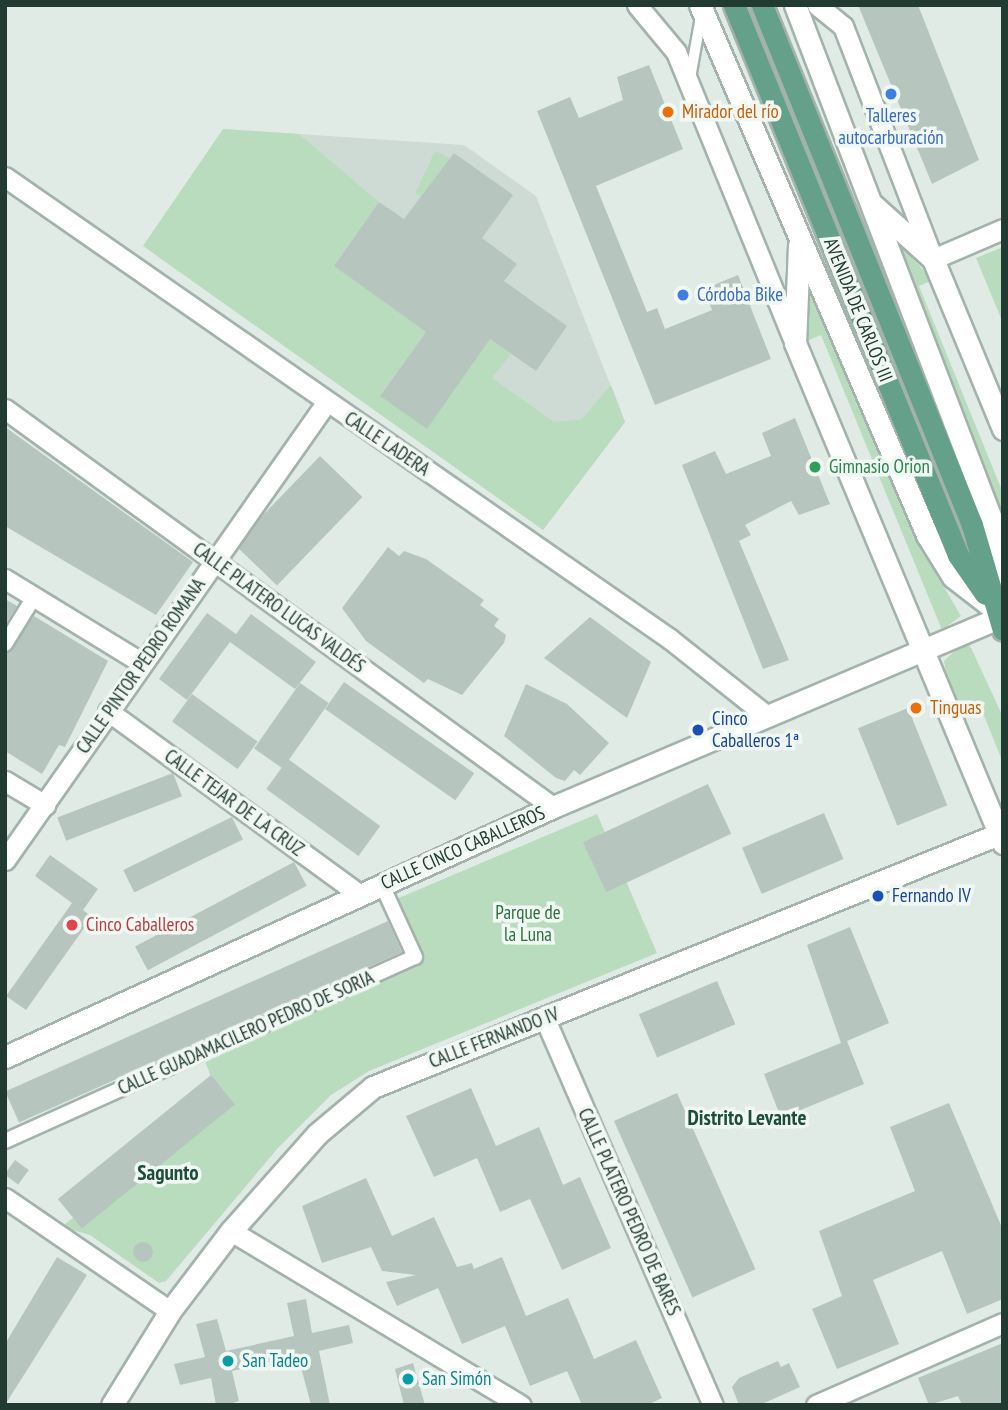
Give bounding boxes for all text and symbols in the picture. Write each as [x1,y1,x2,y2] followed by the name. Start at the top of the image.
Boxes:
[883,86,899,102] marker: Talleres autocarburación
[682,101,779,123] place label: Mirador del río
[660,104,676,120] marker: Mirador del río
[838,105,944,149] place label: Talleres autocarburación
[819,235,897,385] street label: AVENIDA DE CARLOS III
[697,284,783,306] place label: Córdoba Bike
[675,287,691,303] marker: Córdoba Bike
[340,407,434,481] street label: CALLE LADERA
[829,456,930,478] place label: Gimnasio Orion
[807,459,823,475] marker: Gimnasio Orion
[188,538,370,678] street label: CALLE PLATERO LUCAS VALDÉS
[72,574,210,758] street label: CALLE PINTOR PEDRO ROMANA
[930,697,981,719] place label: Tinguas
[908,700,924,716] marker: Tinguas
[712,708,799,752] place label: Cinco Caballeros 1ª
[690,722,706,738] marker: Cinco Caballeros 1ª
[159,744,309,862] street label: CALLE TEJAR DE LA CRUZ
[377,801,549,895] street label: CALLE CINCO CABALLEROS
[892,885,971,907] place label: Fernando IV
[870,888,886,904] marker: Fernando IV
[495,902,561,946] park label: Parque de la Luna
[86,914,194,936] place label: Cinco Caballeros
[64,917,80,933] marker: Cinco Caballeros
[114,966,378,1100] street label: CALLE GUADAMACILERO PEDRO DE SORIA
[426,1003,562,1073] street label: CALLE FERNANDO IV
[573,1105,685,1319] street label: CALLE PLATERO PEDRO DE BARES
[688,1105,806,1131] district label: Distrito Levante
[137,1160,199,1186] district label: Sagunto
[242,1350,309,1372] place label: San Tadeo
[220,1353,236,1369] marker: San Tadeo
[422,1368,491,1390] place label: San Simón
[400,1371,416,1387] marker: San Simón

